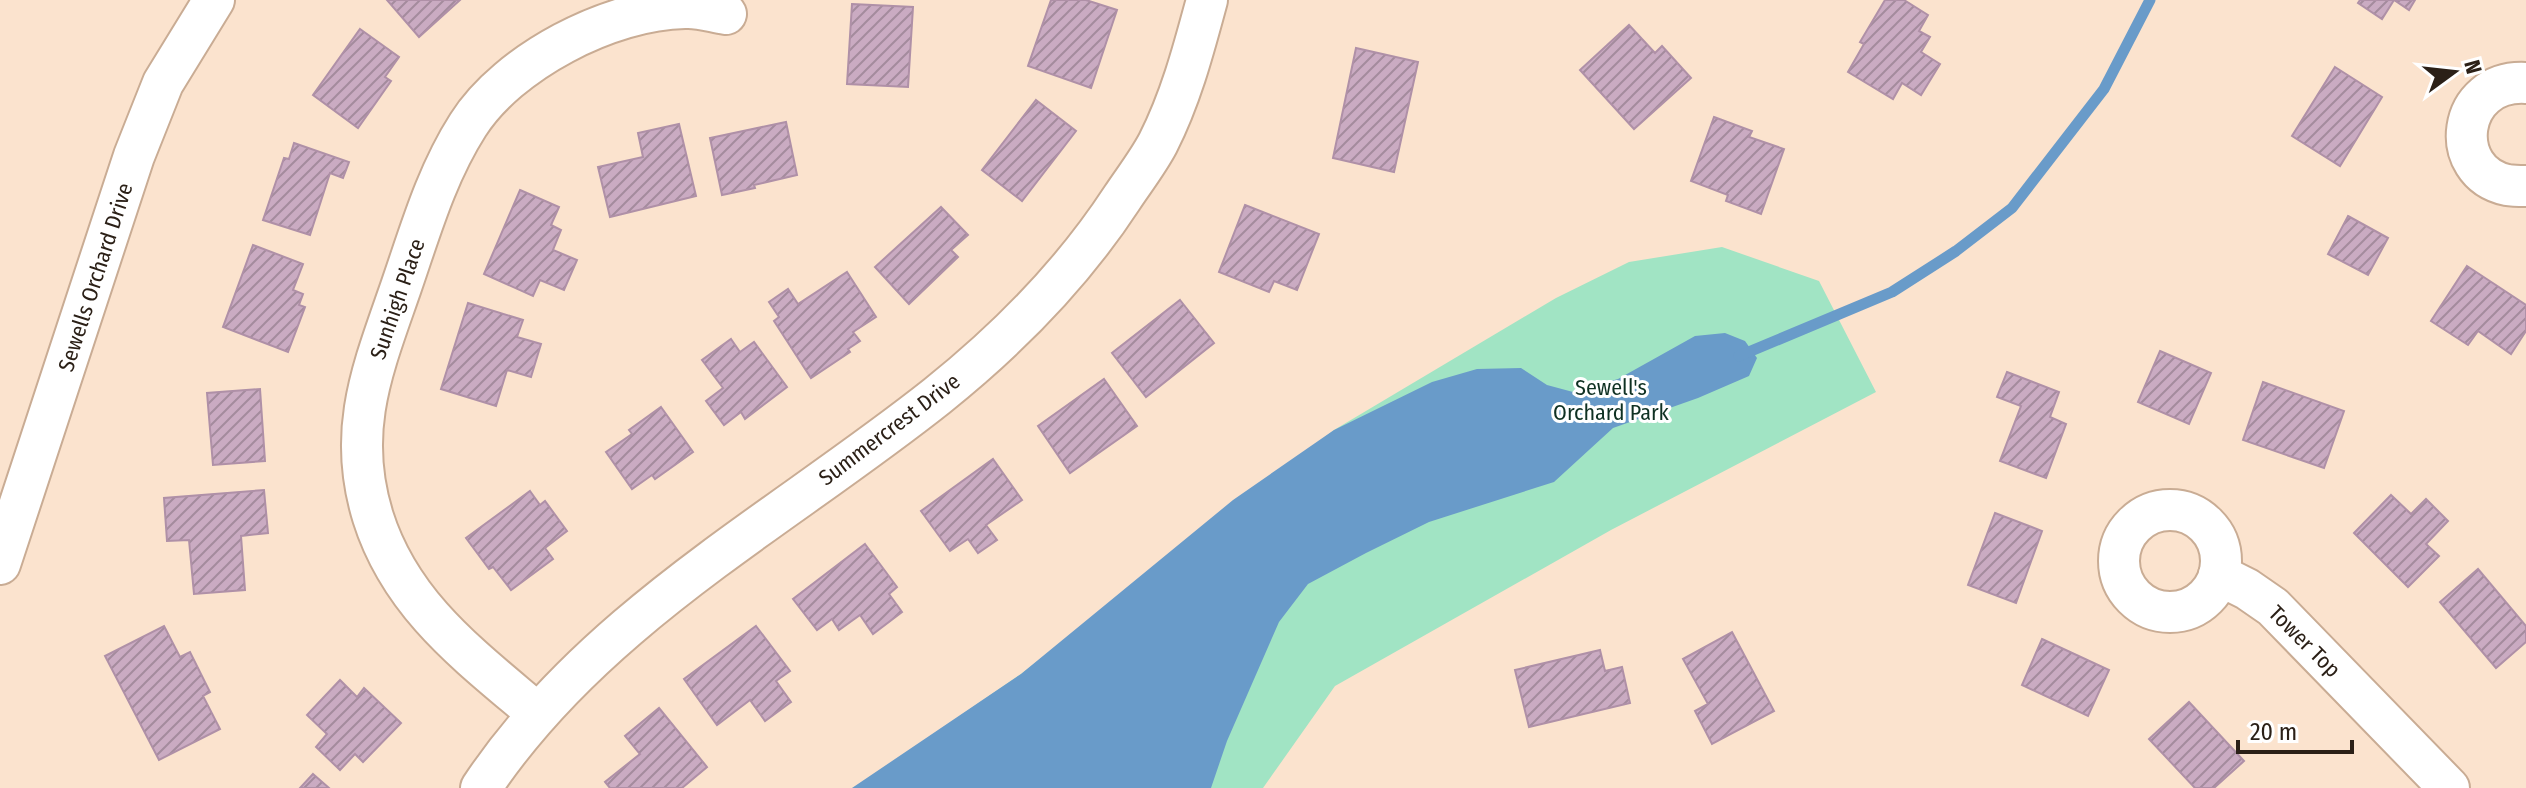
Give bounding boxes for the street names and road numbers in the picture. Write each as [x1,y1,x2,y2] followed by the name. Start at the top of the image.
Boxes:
[52,180,139,375] street label: Sewells Orchard Drive
[364,235,431,363] street label: Sunhigh Place
[813,368,965,491] street label: Summercrest Drive
[2263,600,2346,683] street label: Tower Top

